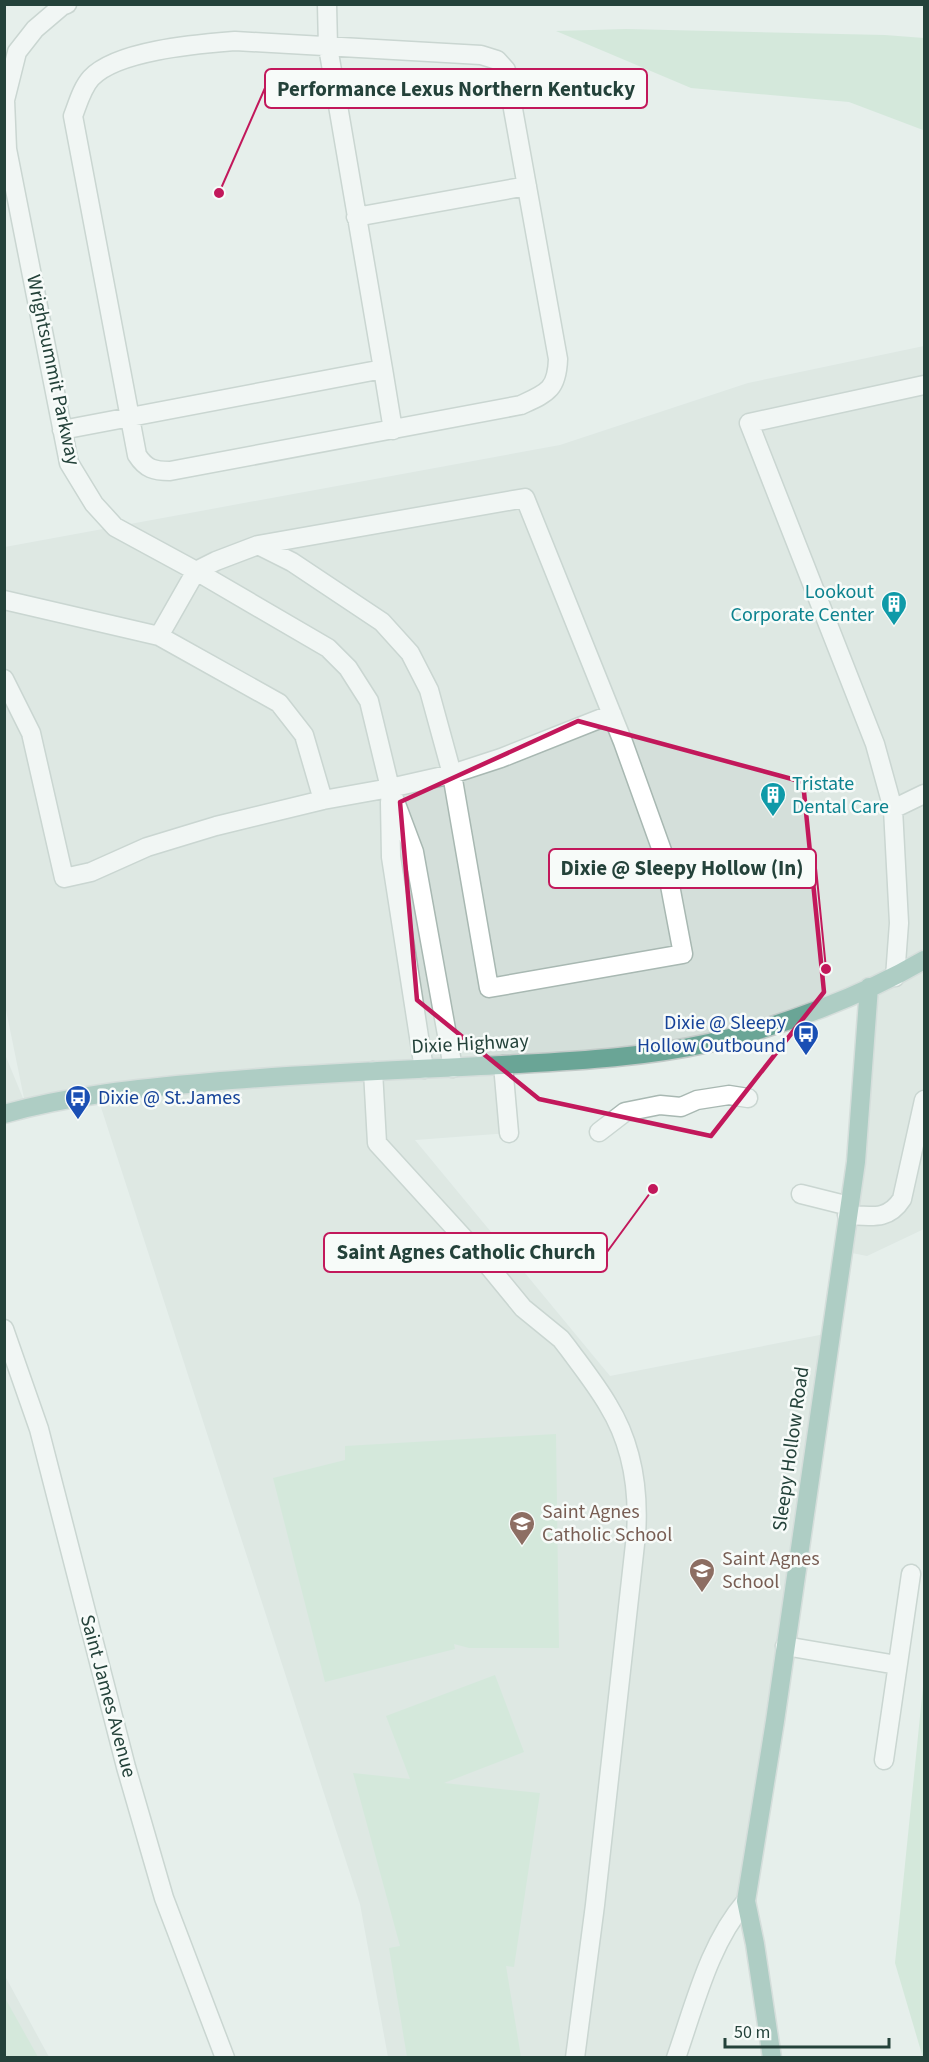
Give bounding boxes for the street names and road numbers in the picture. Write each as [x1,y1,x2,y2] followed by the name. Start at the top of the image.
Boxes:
[19,272,87,469] street label: Wrightsummit Parkway
[411,1027,530,1061] street label: Dixie Highway
[766,1365,816,1533] street label: Sleepy Hollow Road
[73,1611,143,1781] street label: Saint James Avenue

